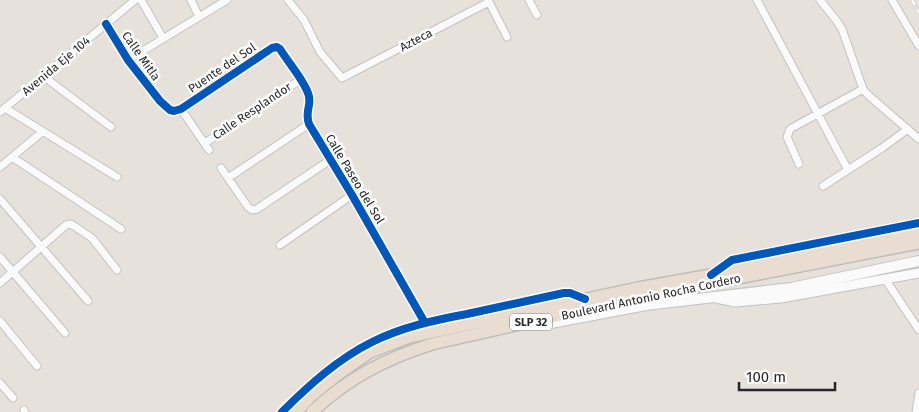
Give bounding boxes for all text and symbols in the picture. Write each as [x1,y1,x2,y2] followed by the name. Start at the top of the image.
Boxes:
[397,26,435,54] street label: Azteca
[119,29,163,83] street label: Calle Mitla
[19,33,93,98] street label: Avenida Eje 104
[186,40,259,96] street label: Puente del Sol
[210,79,294,142] street label: Calle Resplandor
[323,132,388,227] street label: Calle Paseo del Sol
[560,271,742,323] street label: Boulevard Antonio Rocha Cordero
[510,314,552,331] road number: SLP 32
[739,360,835,392] scale bar
[746,368,786,386] text: 100 m

